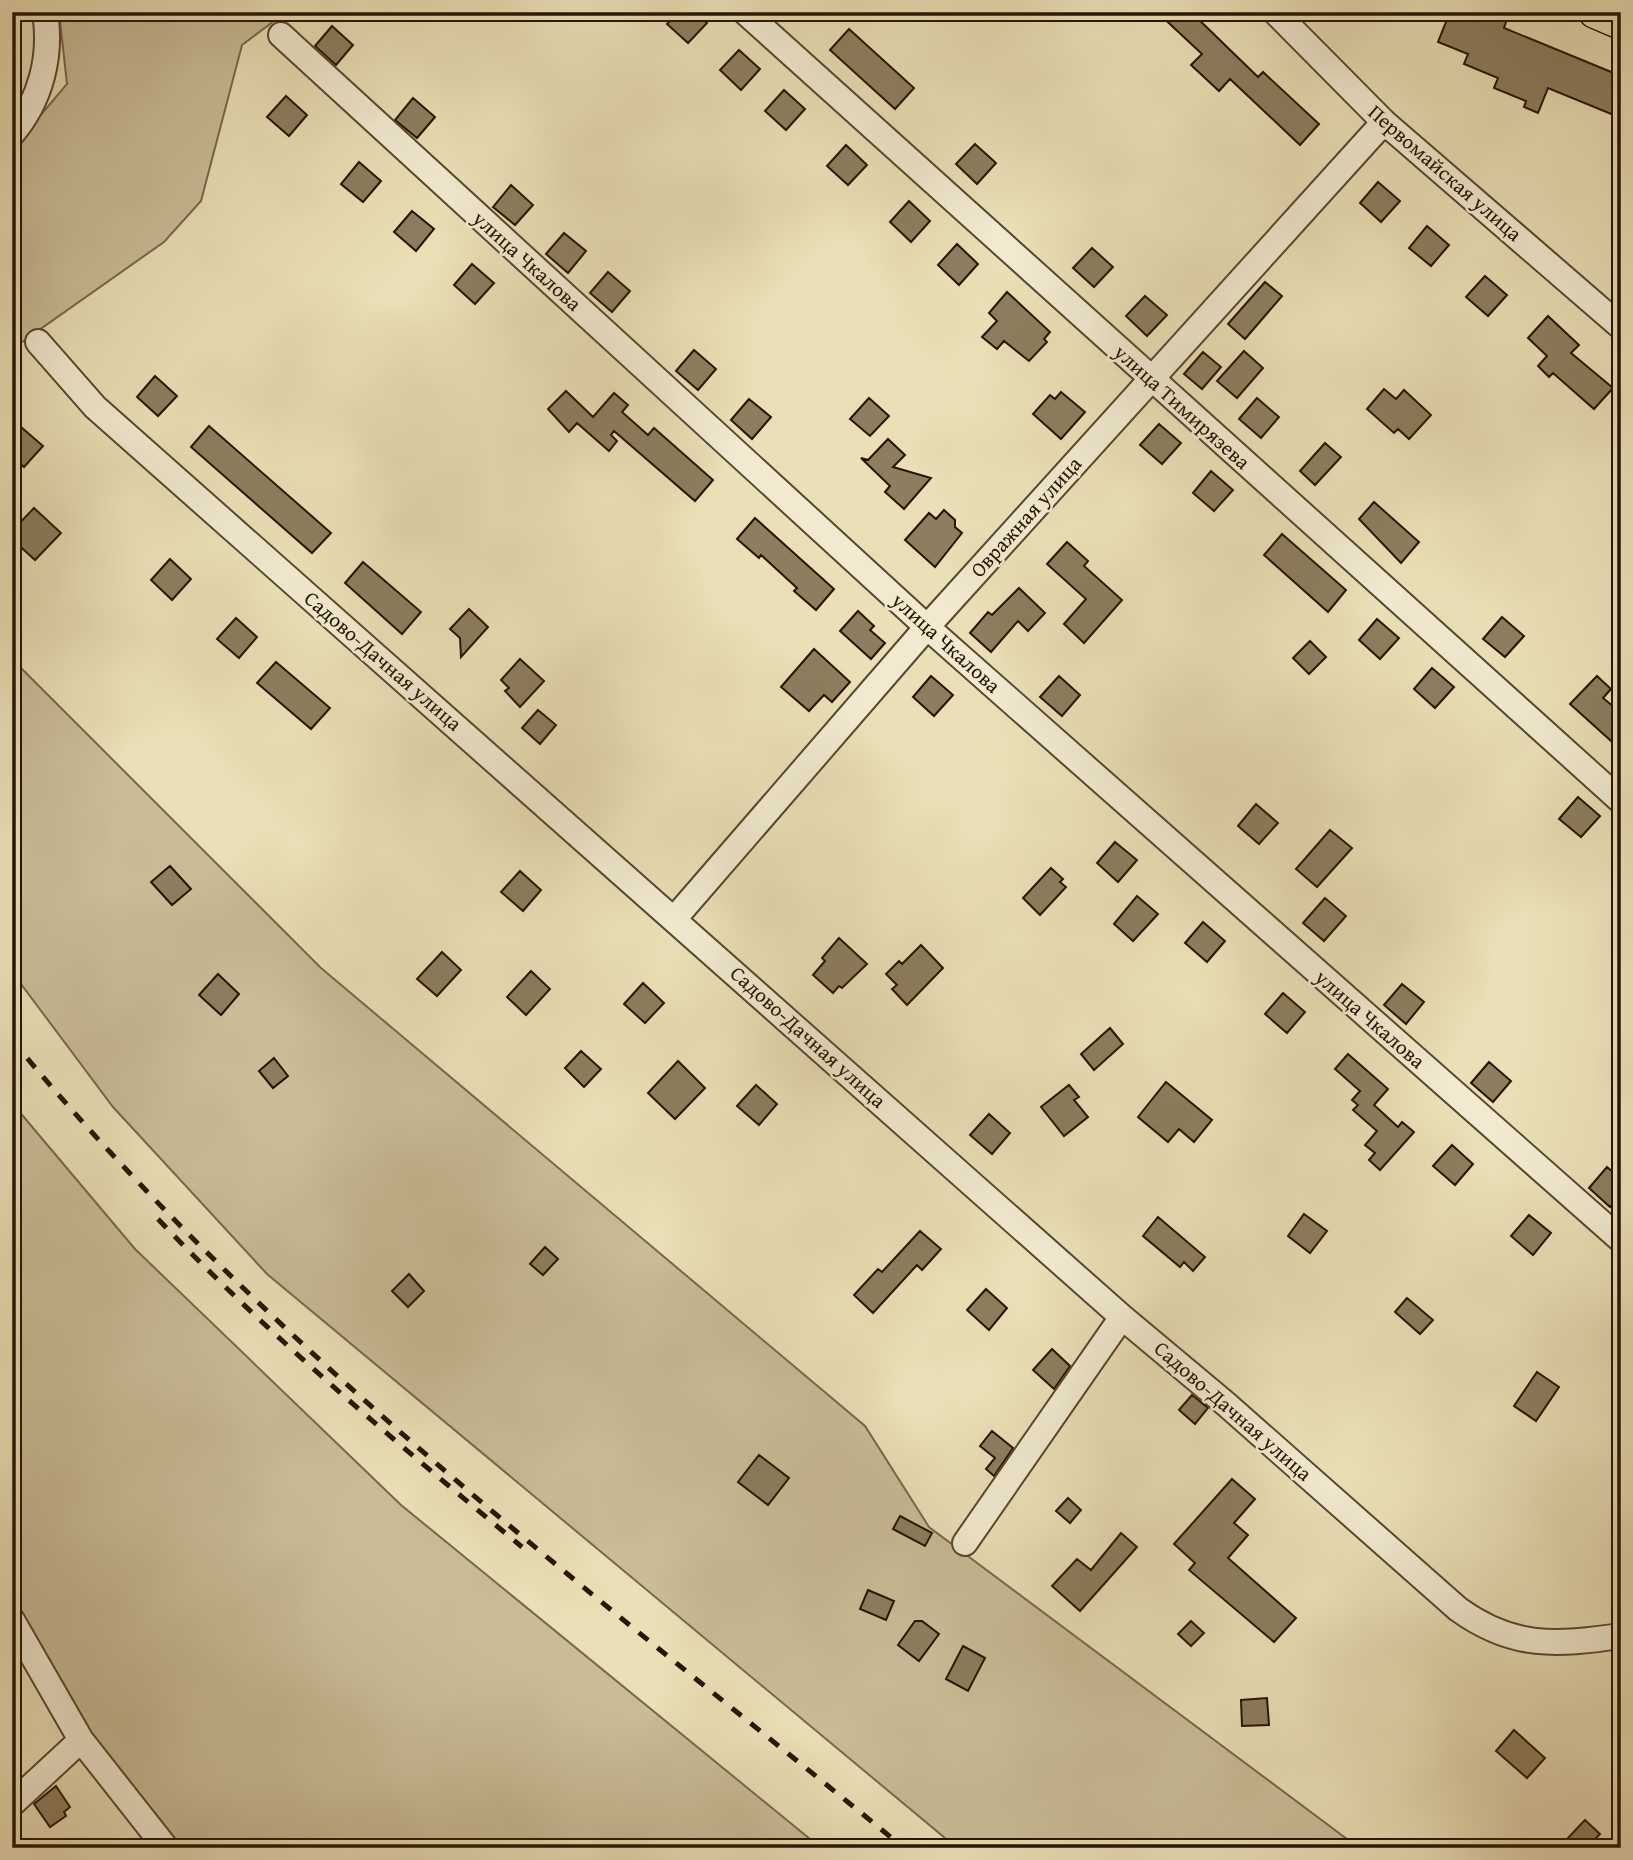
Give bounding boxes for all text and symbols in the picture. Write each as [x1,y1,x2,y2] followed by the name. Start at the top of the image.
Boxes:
[1361,97,1529,248] street label: Первомайская улица
[465,202,589,318] street label: улица Чкалова
[1106,336,1257,476] street label: улица Тимирязева
[963,449,1089,584] street label: Овражная улица
[298,583,469,738] street label: Садово-Дачная улица
[884,584,1008,700] street label: улица Чкалова
[723,958,893,1115] street label: Садово-Дачная улица
[1307,961,1432,1075] street label: улица Чкалова
[1148,1333,1319,1488] street label: Садово-Дачная улица

